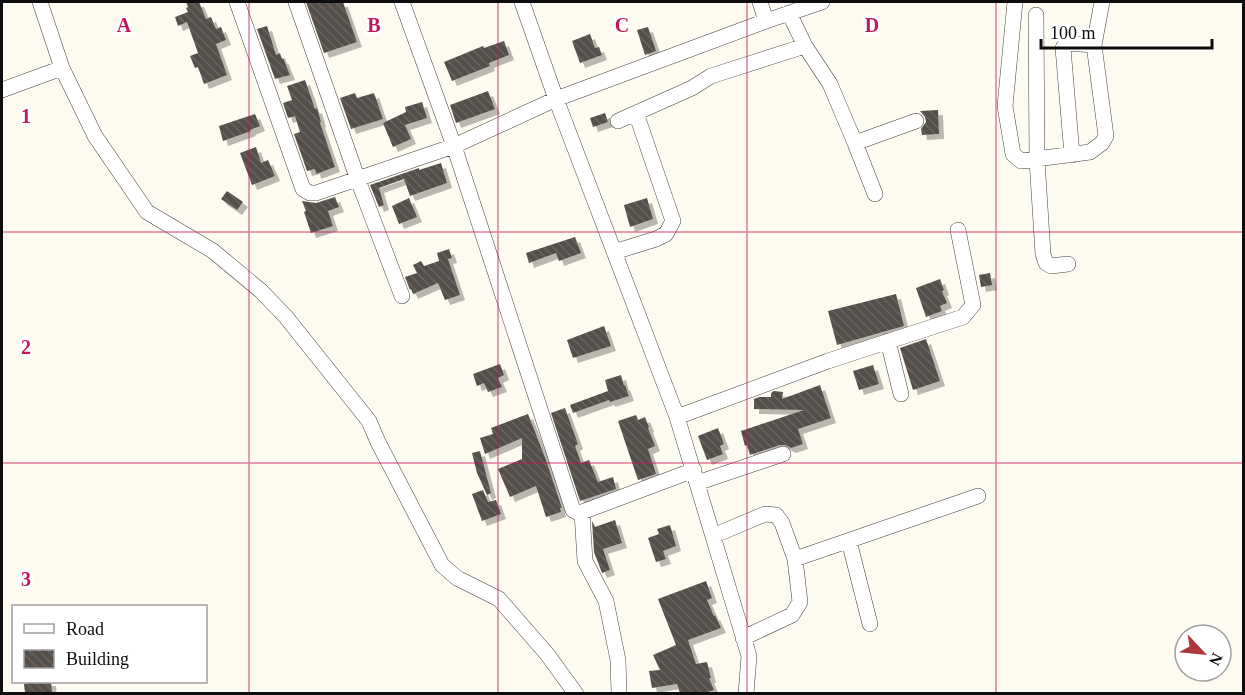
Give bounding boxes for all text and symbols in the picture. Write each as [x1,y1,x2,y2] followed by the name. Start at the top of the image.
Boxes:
[1041,12,1212,50] scale bar
[117,14,132,36] text: A
[367,14,381,36] text: B
[615,14,629,36] text: C
[865,14,879,36] text: D
[1050,23,1096,43] text: 100 m
[21,105,31,127] text: 1
[21,336,31,358] text: 2
[21,568,31,590] text: 3
[12,605,207,683] legend
[66,619,104,639] text: Road
[1173,623,1233,683] north arrow
[66,649,129,669] text: Building
[1206,650,1226,669] text: N

